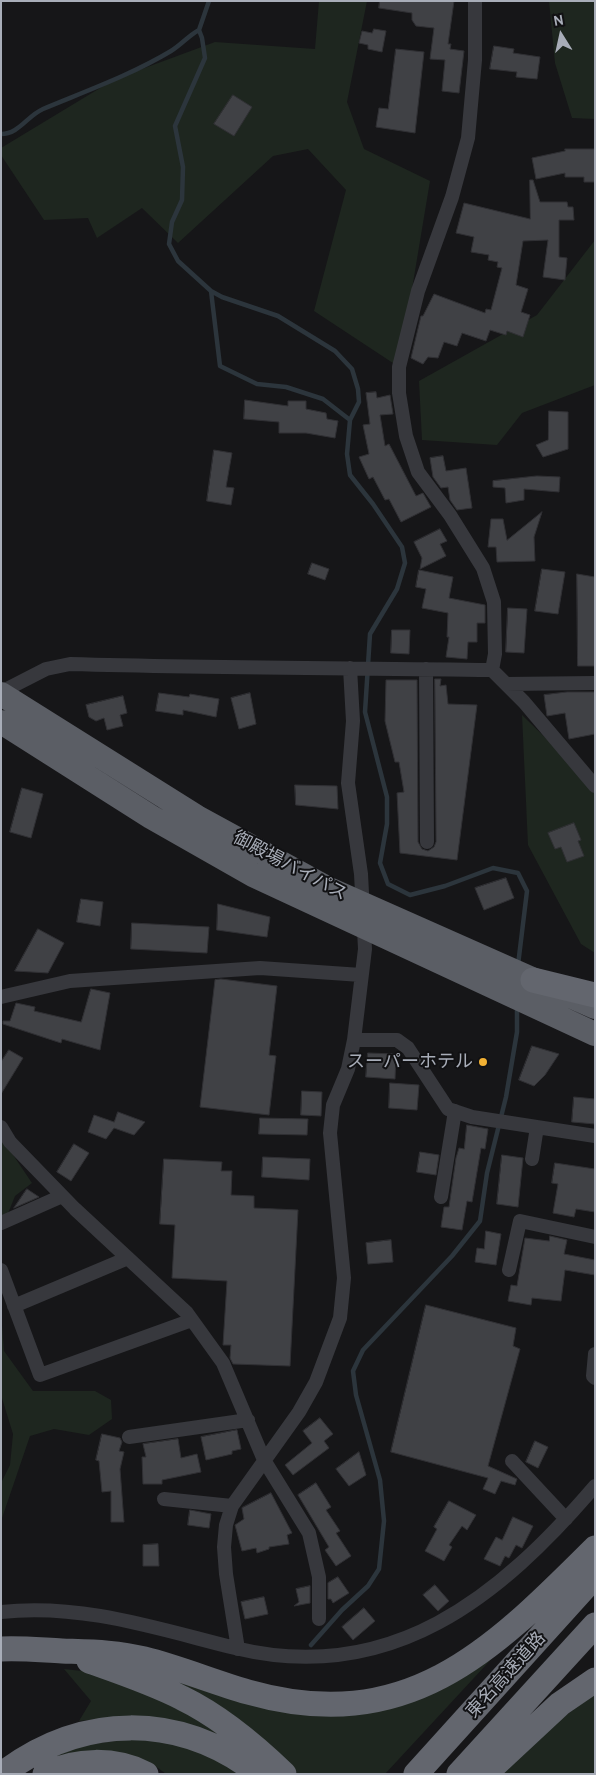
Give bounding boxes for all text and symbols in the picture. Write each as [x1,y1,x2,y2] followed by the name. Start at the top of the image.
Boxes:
[536,10,586,60] north arrow
[552,11,565,30] text: N
[229,827,351,905] street label: 御殿場バイパス
[347,1051,473,1073] place label: スーパーホテル
[477,1056,489,1068] marker: スーパーホテル
[462,1628,550,1722] street label: 東名高速道路

